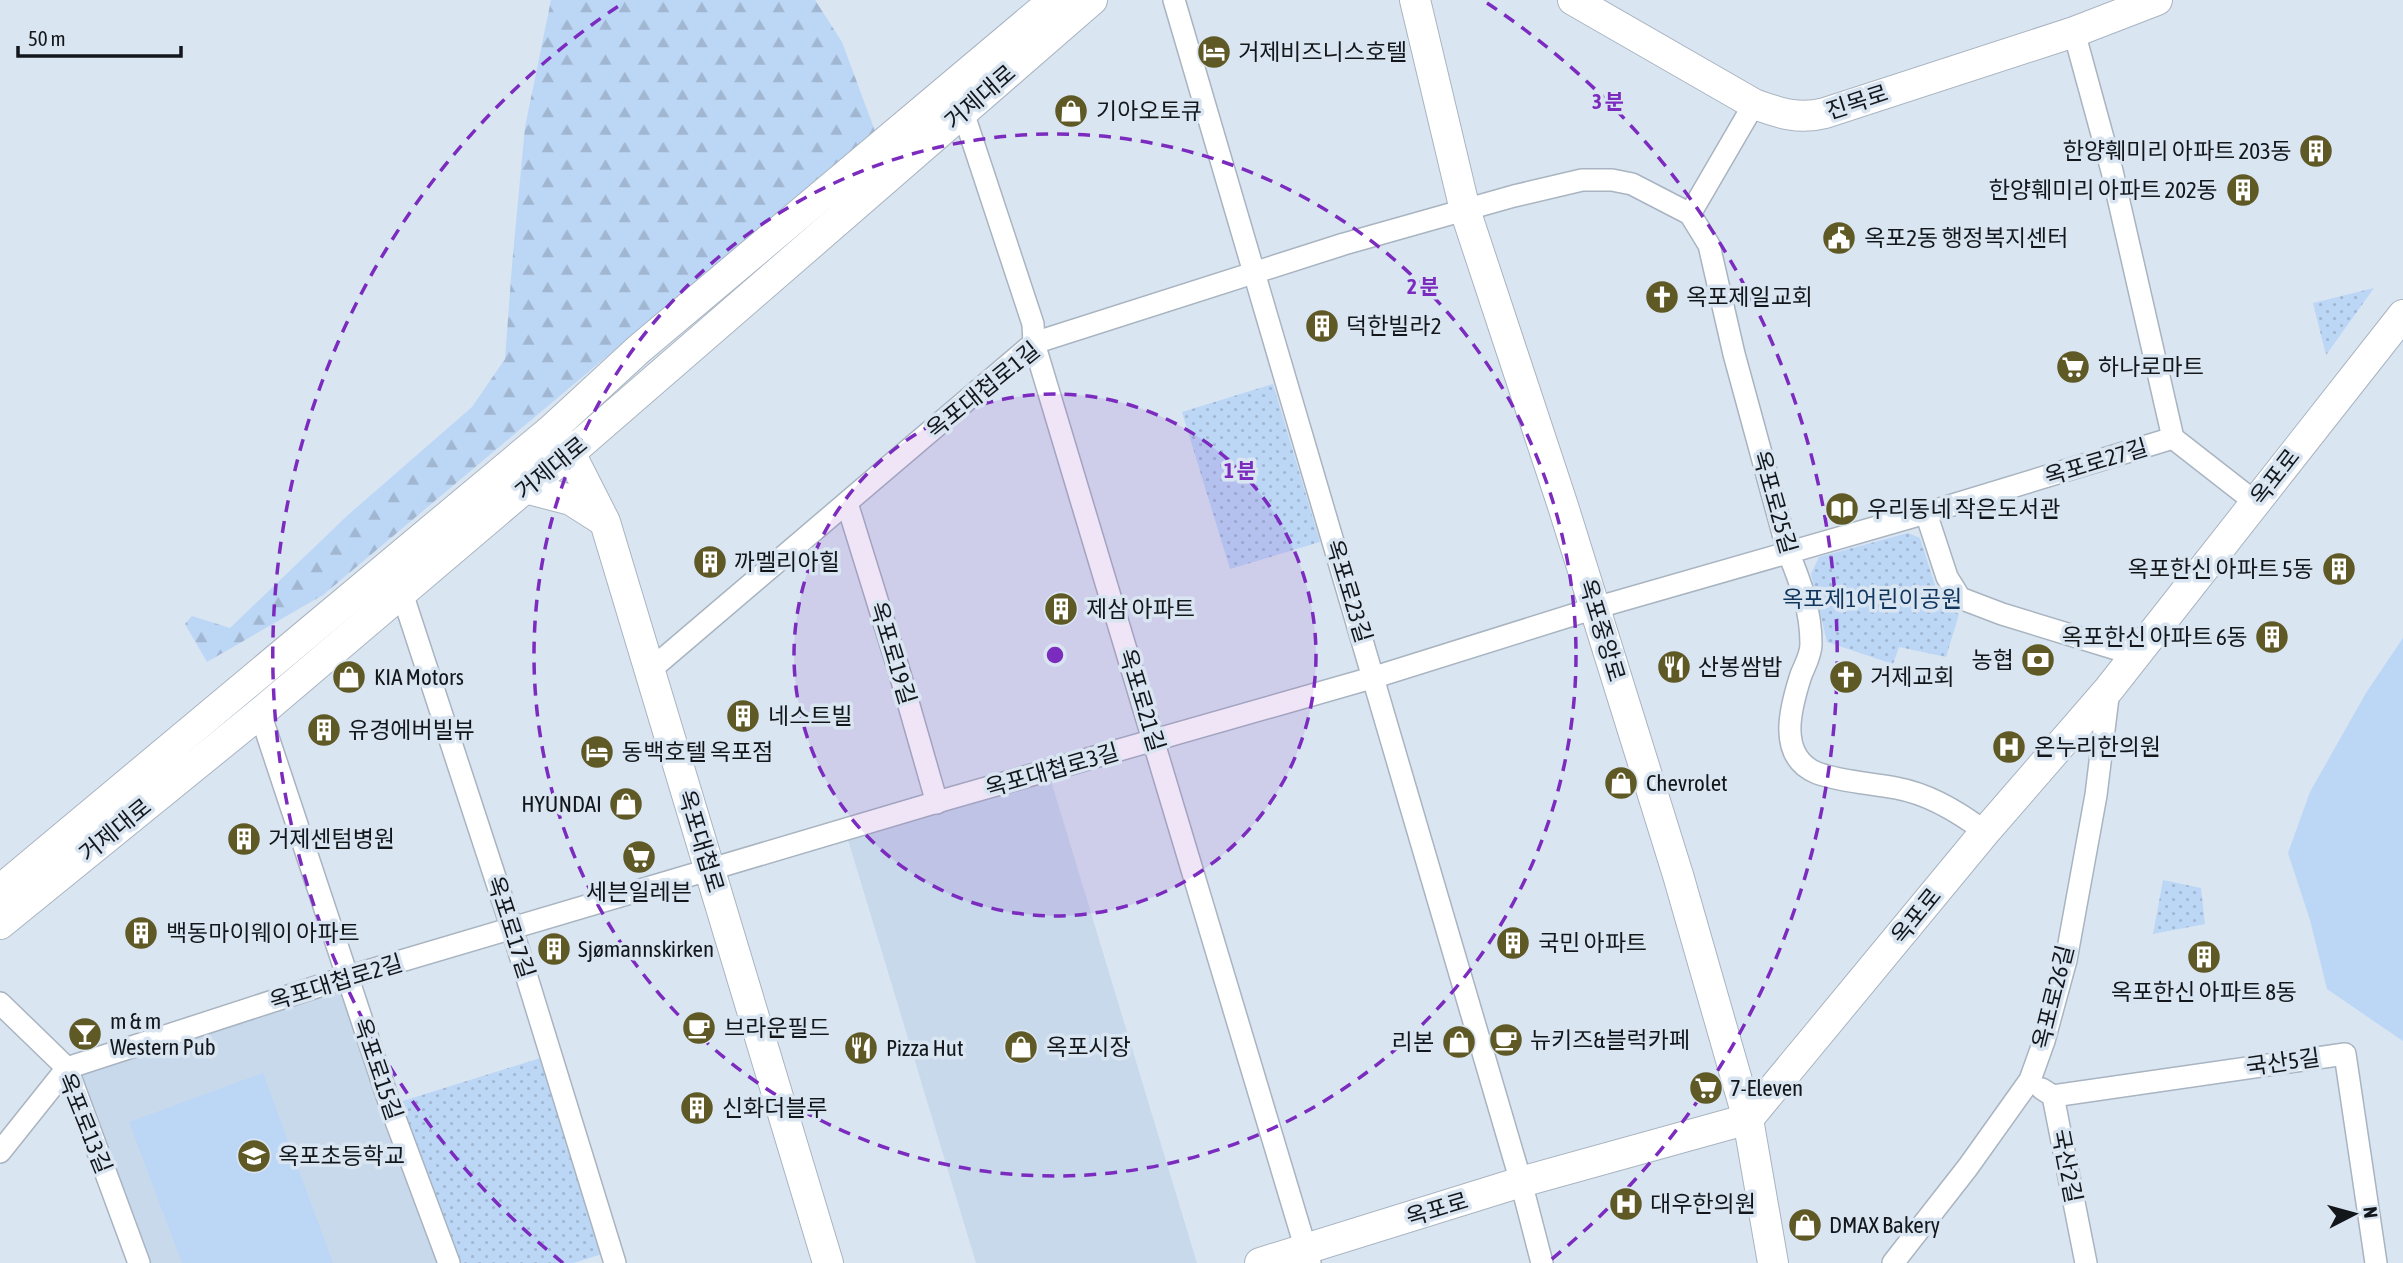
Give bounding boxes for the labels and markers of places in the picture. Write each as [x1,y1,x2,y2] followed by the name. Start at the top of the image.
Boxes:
[1195,33,1233,71] hotel icon: 거제비즈니스호텔
[1238,39,1407,65] place label: 거제비즈니스호텔
[1052,92,1090,130] shop icon: 기아오토큐
[1096,98,1202,124] place label: 기아오토큐
[2297,132,2335,170] building icon: 한양훼미리 아파트 203동
[2063,138,2292,164] place label: 한양훼미리 아파트 203동
[2224,171,2262,209] building icon: 한양훼미리 아파트 202동
[1989,177,2218,203] place label: 한양훼미리 아파트 202동
[1820,219,1858,257] public building icon: 옥포2동 행정복지센터
[1864,225,2068,251] place label: 옥포2동 행정복지센터
[1643,278,1681,316] church icon: 옥포제일교회
[1686,284,1813,310] place label: 옥포제일교회
[1303,307,1341,345] building icon: 덕한빌라2
[1346,313,1441,339] place label: 덕한빌라2
[2054,348,2092,386] supermarket icon: 하나로마트
[2098,354,2204,380] place label: 하나로마트
[1823,490,1861,528] library icon: 우리동네 작은도서관
[1867,496,2061,522] place label: 우리동네 작은도서관
[691,543,729,581] building icon: 까멜리아힐
[734,549,840,575] place label: 까멜리아힐
[2320,550,2358,588] building icon: 옥포한신 아파트 5동
[2128,556,2314,582] place label: 옥포한신 아파트 5동
[1042,590,1080,628] building icon: 제삼 아파트
[1086,596,1195,622] place label: 제삼 아파트
[2253,618,2291,656] building icon: 옥포한신 아파트 6동
[2062,624,2248,650] place label: 옥포한신 아파트 6동
[2019,641,2057,679] bank icon: 농협
[1043,643,1067,667] centre of rings
[1972,647,2014,673] place label: 농협
[1655,648,1693,686] restaurant icon: 산봉쌈밥
[1698,654,1783,680] place label: 산봉쌈밥
[330,658,368,696] shop icon: KIA Motors
[1827,658,1865,696] church icon: 거제교회
[374,664,464,690] place label: KIA Motors
[1870,664,1955,690] place label: 거제교회
[724,697,762,735] building icon: 네스트빌
[768,703,853,729] place label: 네스트빌
[305,711,343,749] building icon: 유경에버빌뷰
[348,717,475,743] place label: 유경에버빌뷰
[1990,728,2028,766] hospital icon: 온누리한의원
[578,733,616,771] hotel icon: 동백호텔 옥포점
[2034,734,2161,760] place label: 온누리한의원
[622,739,773,765] place label: 동백호텔 옥포점
[1602,764,1640,802] shop icon: Chevrolet
[1646,770,1728,796] place label: Chevrolet
[607,785,645,823] shop icon: HYUNDAI
[521,791,602,817] place label: HYUNDAI
[225,820,263,858] building icon: 거제센텀병원
[268,826,395,852] place label: 거제센텀병원
[620,838,658,876] supermarket icon: 세븐일레븐
[586,879,692,905] place label: 세븐일레븐
[122,914,160,952] building icon: 백동마이웨이 아파트
[166,920,360,946] place label: 백동마이웨이 아파트
[1494,924,1532,962] building icon: 국민 아파트
[535,930,573,968] building icon: Sjømannskirken
[1538,930,1647,956] place label: 국민 아파트
[578,936,714,962] place label: Sjømannskirken
[2185,938,2223,976] building icon: 옥포한신 아파트 8동
[2111,979,2297,1005] place label: 옥포한신 아파트 8동
[110,1008,216,1060] place label: m & m Western Pub
[680,1009,718,1047] cafe icon: 브라운필드
[66,1015,104,1053] bar icon: m & m Western Pub
[724,1015,830,1041] place label: 브라운필드
[1487,1021,1525,1059] cafe icon: 뉴키즈&블럭카페
[1440,1023,1478,1061] shop icon: 리본
[1530,1027,1690,1053] place label: 뉴키즈&블럭카페
[1002,1028,1040,1066] shop icon: 옥포시장
[842,1029,880,1067] restaurant icon: Pizza Hut
[1392,1029,1434,1055] place label: 리본
[1046,1034,1131,1060] place label: 옥포시장
[886,1035,964,1061] place label: Pizza Hut
[1687,1069,1725,1107] supermarket icon: 7-Eleven
[1730,1075,1803,1101] place label: 7-Eleven
[678,1089,716,1127] building icon: 신화더블루
[722,1095,828,1121] place label: 신화더블루
[235,1137,273,1175] school or university icon: 옥포초등학교
[278,1143,405,1169] place label: 옥포초등학교
[1607,1185,1645,1223] hospital icon: 대우한의원
[1650,1191,1756,1217] place label: 대우한의원
[1786,1206,1824,1244] shop icon: DMAX Bakery
[1829,1212,1940,1238] place label: DMAX Bakery

